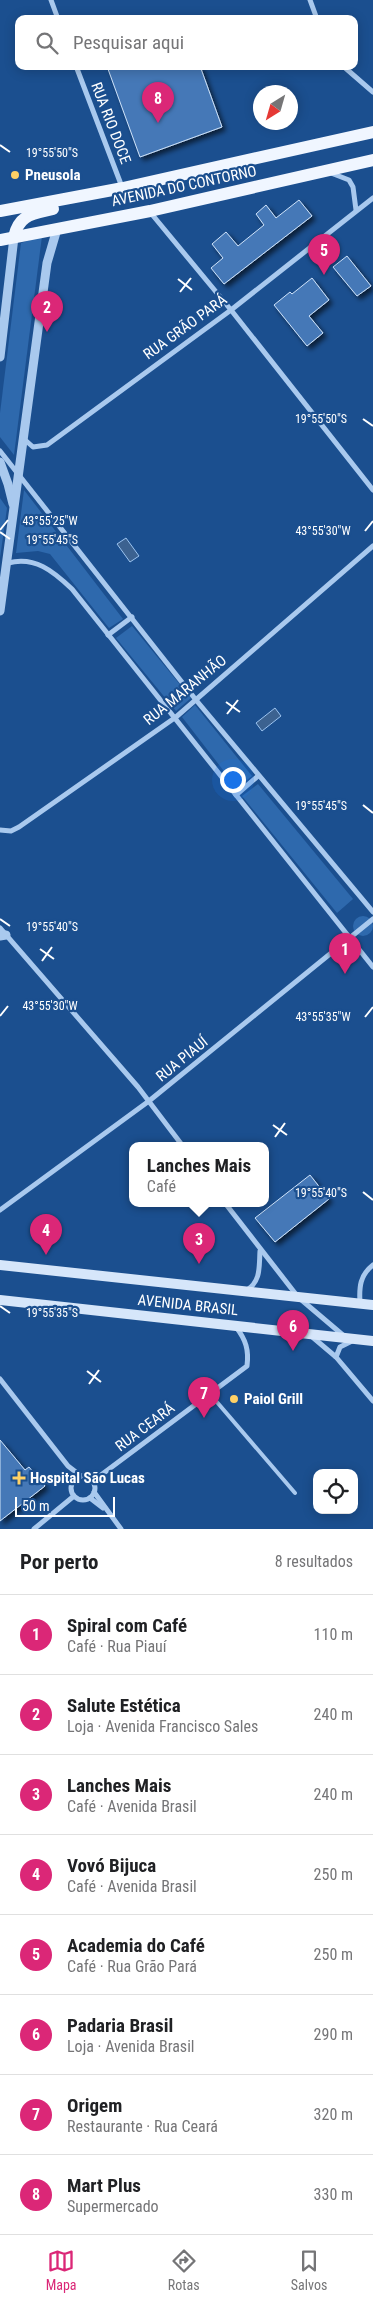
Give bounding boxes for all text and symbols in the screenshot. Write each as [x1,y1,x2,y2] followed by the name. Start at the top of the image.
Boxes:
[15,15,358,70] search box
[33,29,61,57] icon: search
[73,31,184,54] text: Pesquisar aqui
[87,80,135,166] street label: RUA RIO DOCE
[142,82,174,123] pin: 8
[253,85,298,130] north arrow
[26,146,78,160] text: 19°55'50"S
[110,162,258,210] street label: AVENIDA DO CONTORNO
[25,166,81,184] place label: Pneusola
[9,169,21,181] marker: Pneusola
[308,234,340,275] pin: 5
[140,290,231,363] street label: RUA GRÃO PARÁ
[31,291,63,332] pin: 2
[295,412,347,426] text: 19°55'50"S
[22,514,78,528] text: 43°55'25"W
[295,524,351,538] text: 43°55'30"W
[26,533,78,547] text: 19°55'45"S
[140,651,230,729] street label: RUA MARANHÃO
[220,767,246,793] your location
[295,799,347,813] text: 19°55'45"S
[26,920,78,934] text: 19°55'40"S
[329,933,361,974] pin: 1
[22,999,78,1013] text: 43°55'30"W
[295,1010,351,1024] text: 43°55'35"W
[153,1032,212,1085] street label: RUA PIAUÍ
[129,1142,269,1207] popup
[147,1154,251,1177] text: Lanches Mais
[147,1177,176,1196] text: Café
[295,1186,347,1200] text: 19°55'40"S
[30,1214,62,1255] pin: 4
[183,1223,215,1264] pin: 3
[137,1291,239,1319] street label: AVENIDA BRASIL
[26,1306,78,1320] text: 19°55'35"S
[277,1310,309,1351] pin: 6
[188,1377,220,1418] pin: 7
[244,1390,303,1408] place label: Paiol Grill
[228,1393,240,1405] marker: Paiol Grill
[112,1399,178,1455] street label: RUA CEARÁ
[30,1469,145,1487] place label: Hospital São Lucas
[313,1469,358,1514] map controls
[313,1469,358,1514] button: locate
[12,1471,26,1485] marker: Hospital São Lucas
[15,1494,115,1517] scale bar
[22,1498,50,1514] text: 50 m
[20,1550,99,1574] text: Por perto
[275,1552,353,1571] text: 8 resultados
[67,1614,187,1637] text: Spiral com Café
[32,1625,40,1644] text: 1
[314,1625,353,1644] text: 110 m
[67,1637,167,1656] text: Café · Rua Piauí
[67,1694,181,1717] text: Salute Estética
[32,1705,40,1724] text: 2
[314,1705,353,1724] text: 240 m
[67,1717,258,1736] text: Loja · Avenida Francisco Sales
[67,1774,171,1797] text: Lanches Mais
[32,1785,40,1804] text: 3
[314,1785,353,1804] text: 240 m
[67,1797,197,1816] text: Café · Avenida Brasil
[67,1854,156,1877] text: Vovó Bijuca
[32,1865,40,1884] text: 4
[314,1865,353,1884] text: 250 m
[67,1877,197,1896] text: Café · Avenida Brasil
[67,1934,205,1957] text: Academia do Café
[32,1945,40,1964] text: 5
[314,1945,353,1964] text: 250 m
[67,1957,197,1976] text: Café · Rua Grão Pará
[67,2014,173,2037] text: Padaria Brasil
[32,2025,40,2044] text: 6
[314,2025,353,2044] text: 290 m
[67,2037,195,2056] text: Loja · Avenida Brasil
[67,2094,122,2117] text: Origem
[32,2105,40,2124] text: 7
[314,2105,353,2124] text: 320 m
[67,2117,218,2136] text: Restaurante · Rua Ceará
[67,2174,141,2197] text: Mart Plus
[32,2185,40,2204] text: 8
[314,2185,353,2204] text: 330 m
[67,2197,159,2216] text: Supermercado
[46,2247,77,2293] tab: Mapa
[168,2247,200,2293] tab: Rotas
[291,2247,327,2293] tab: Salvos

